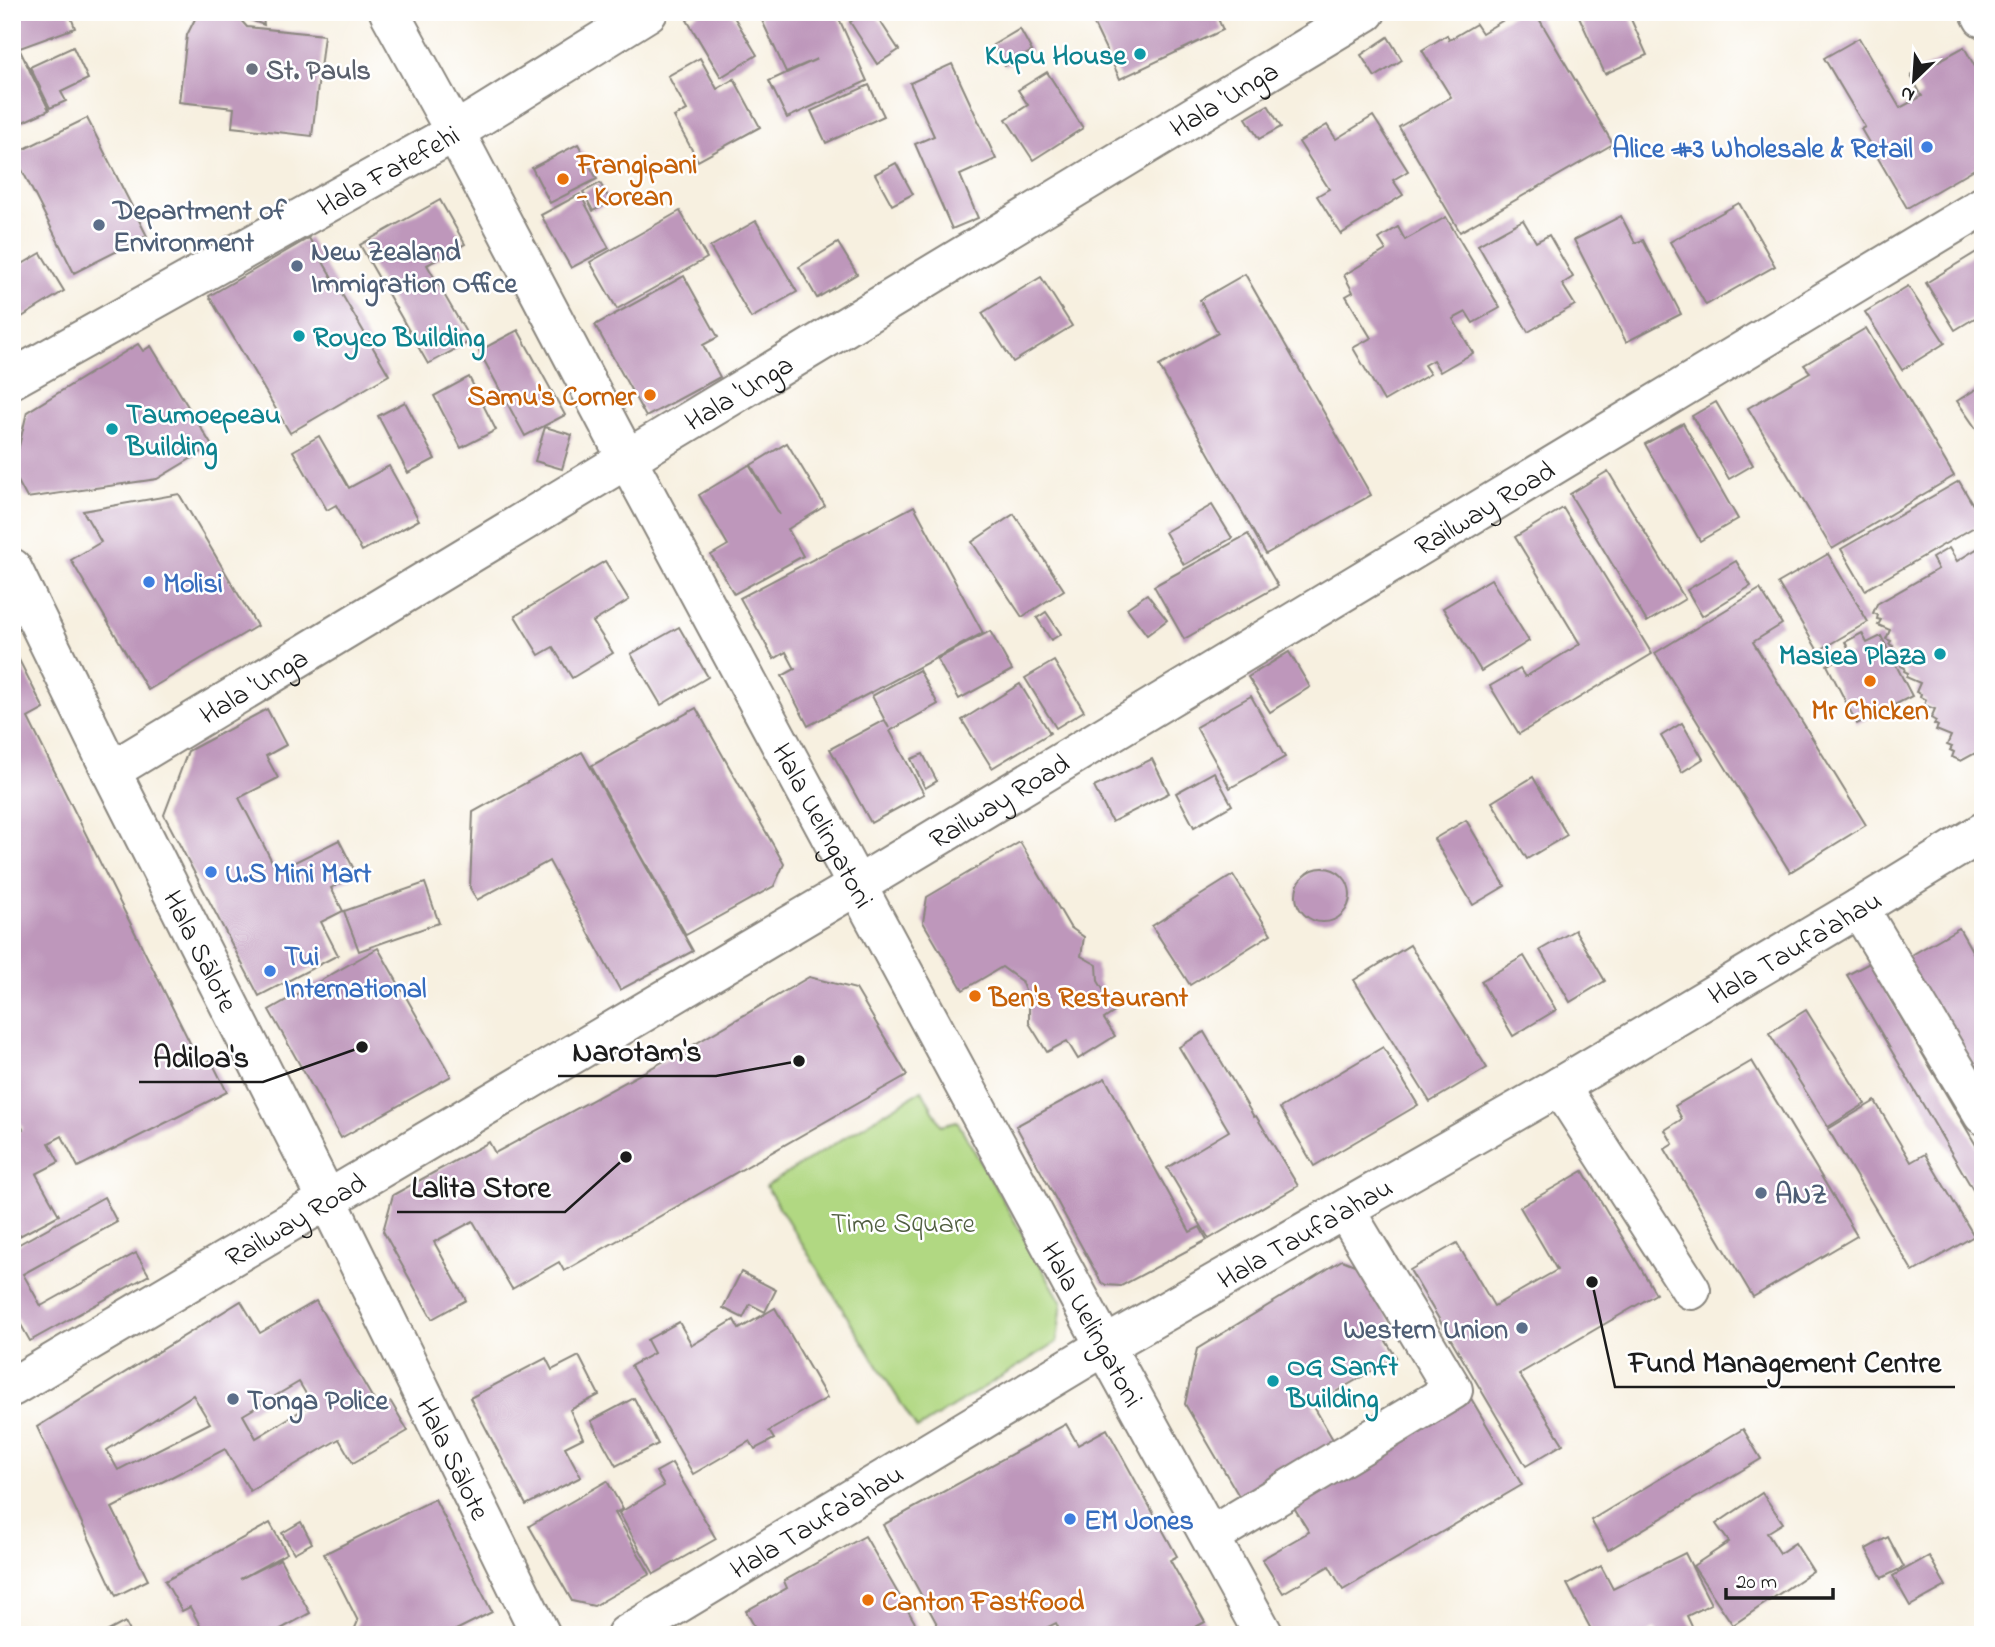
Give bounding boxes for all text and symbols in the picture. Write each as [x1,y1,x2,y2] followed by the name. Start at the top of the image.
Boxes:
[985,37,1127,78] place label: Kupu House
[1132,46,1148,62] marker: Kupu House
[1880,46,1950,116] north arrow
[266,52,371,93] place label: St. Pauls
[1163,53,1287,150] street label: Hala 'Unga
[244,61,260,77] marker: St. Pauls
[1896,78,1919,108] text: N
[311,116,468,229] street label: Hala Fatefehi
[1612,130,1913,171] place label: Alice #3 Wholesale & Retail
[1919,139,1935,155] marker: Alice #3 Wholesale & Retail
[575,146,697,219] place label: Frangipani - Korean
[555,171,571,187] marker: Frangipani - Korean
[111,192,288,265] place label: Department of Environment
[91,217,107,233] marker: Department of Environment
[311,233,519,307] place label: New Zealand Immigration Office
[289,258,305,274] marker: New Zealand Immigration Office
[313,319,485,361] place label: Royco Building
[291,328,307,344] marker: Royco Building
[678,346,802,443] street label: Hala 'Unga
[467,378,637,419] place label: Samu's Corner
[642,387,658,403] marker: Samu's Corner
[124,396,281,470] place label: Taumoepeau Building
[104,421,120,437] marker: Taumoepeau Building
[1408,452,1564,568] street label: Railway Road
[163,565,223,606] place label: Molisi
[141,574,157,590] marker: Molisi
[1779,637,1926,678] place label: Masiea Plaza
[193,639,317,737] street label: Hala 'Unga
[1932,646,1948,662] marker: Masiea Plaza
[1862,673,1878,689] marker: Mr Chicken
[1811,692,1929,733] place label: Mr Chicken
[760,736,882,917] street label: Hala Uelingatoni
[922,745,1079,861] street label: Railway Road
[225,855,372,896] place label: U.S Mini Mart
[203,864,219,880] marker: U.S Mini Mart
[1701,882,1891,1017] street label: Hala Taufa'ahau
[151,884,247,1021] street label: Hala Sālote
[284,938,427,1011] place label: Tui International
[262,963,278,979] marker: Tui International
[987,979,1189,1020] place label: Ben's Restaurant
[967,988,983,1004] marker: Ben's Restaurant
[558,1025,716,1076] callout: Narotam's
[139,1031,263,1082] callout: Adiloa's
[572,1032,702,1076] text: Narotam's
[153,1038,249,1082] text: Adiloa's
[397,1161,565,1212] callout: Lalita Store
[219,1164,375,1280] street label: Railway Road
[411,1168,552,1212] text: Lalita Store
[1211,1169,1401,1302] street label: Hala Taufa'ahau
[1775,1176,1827,1217] place label: ANZ
[1753,1185,1769,1201] marker: ANZ
[831,1205,976,1246] park label: Time Square
[1029,1235,1152,1416] street label: Hala Uelingatoni
[1343,1311,1508,1352] place label: Western Union
[1514,1320,1530,1336] marker: Western Union
[1615,1336,1955,1387] callout: Fund Management Centre
[1627,1343,1943,1388] text: Fund Management Centre
[1285,1348,1399,1422] place label: OG Sanft Building
[1265,1373,1281,1389] marker: OG Sanft Building
[247,1382,389,1424] place label: Tonga Police
[225,1391,241,1407] marker: Tonga Police
[404,1392,499,1528] street label: Hala Sālote
[723,1455,912,1591] street label: Hala Taufa'ahau
[1084,1502,1194,1543] place label: EM Jones
[1062,1511,1078,1527] marker: EM Jones
[1726,1556,1832,1600] scale bar
[1736,1568,1777,1598] text: 20 m
[882,1583,1084,1624] place label: Canton Fastfood
[860,1592,876,1608] marker: Canton Fastfood

